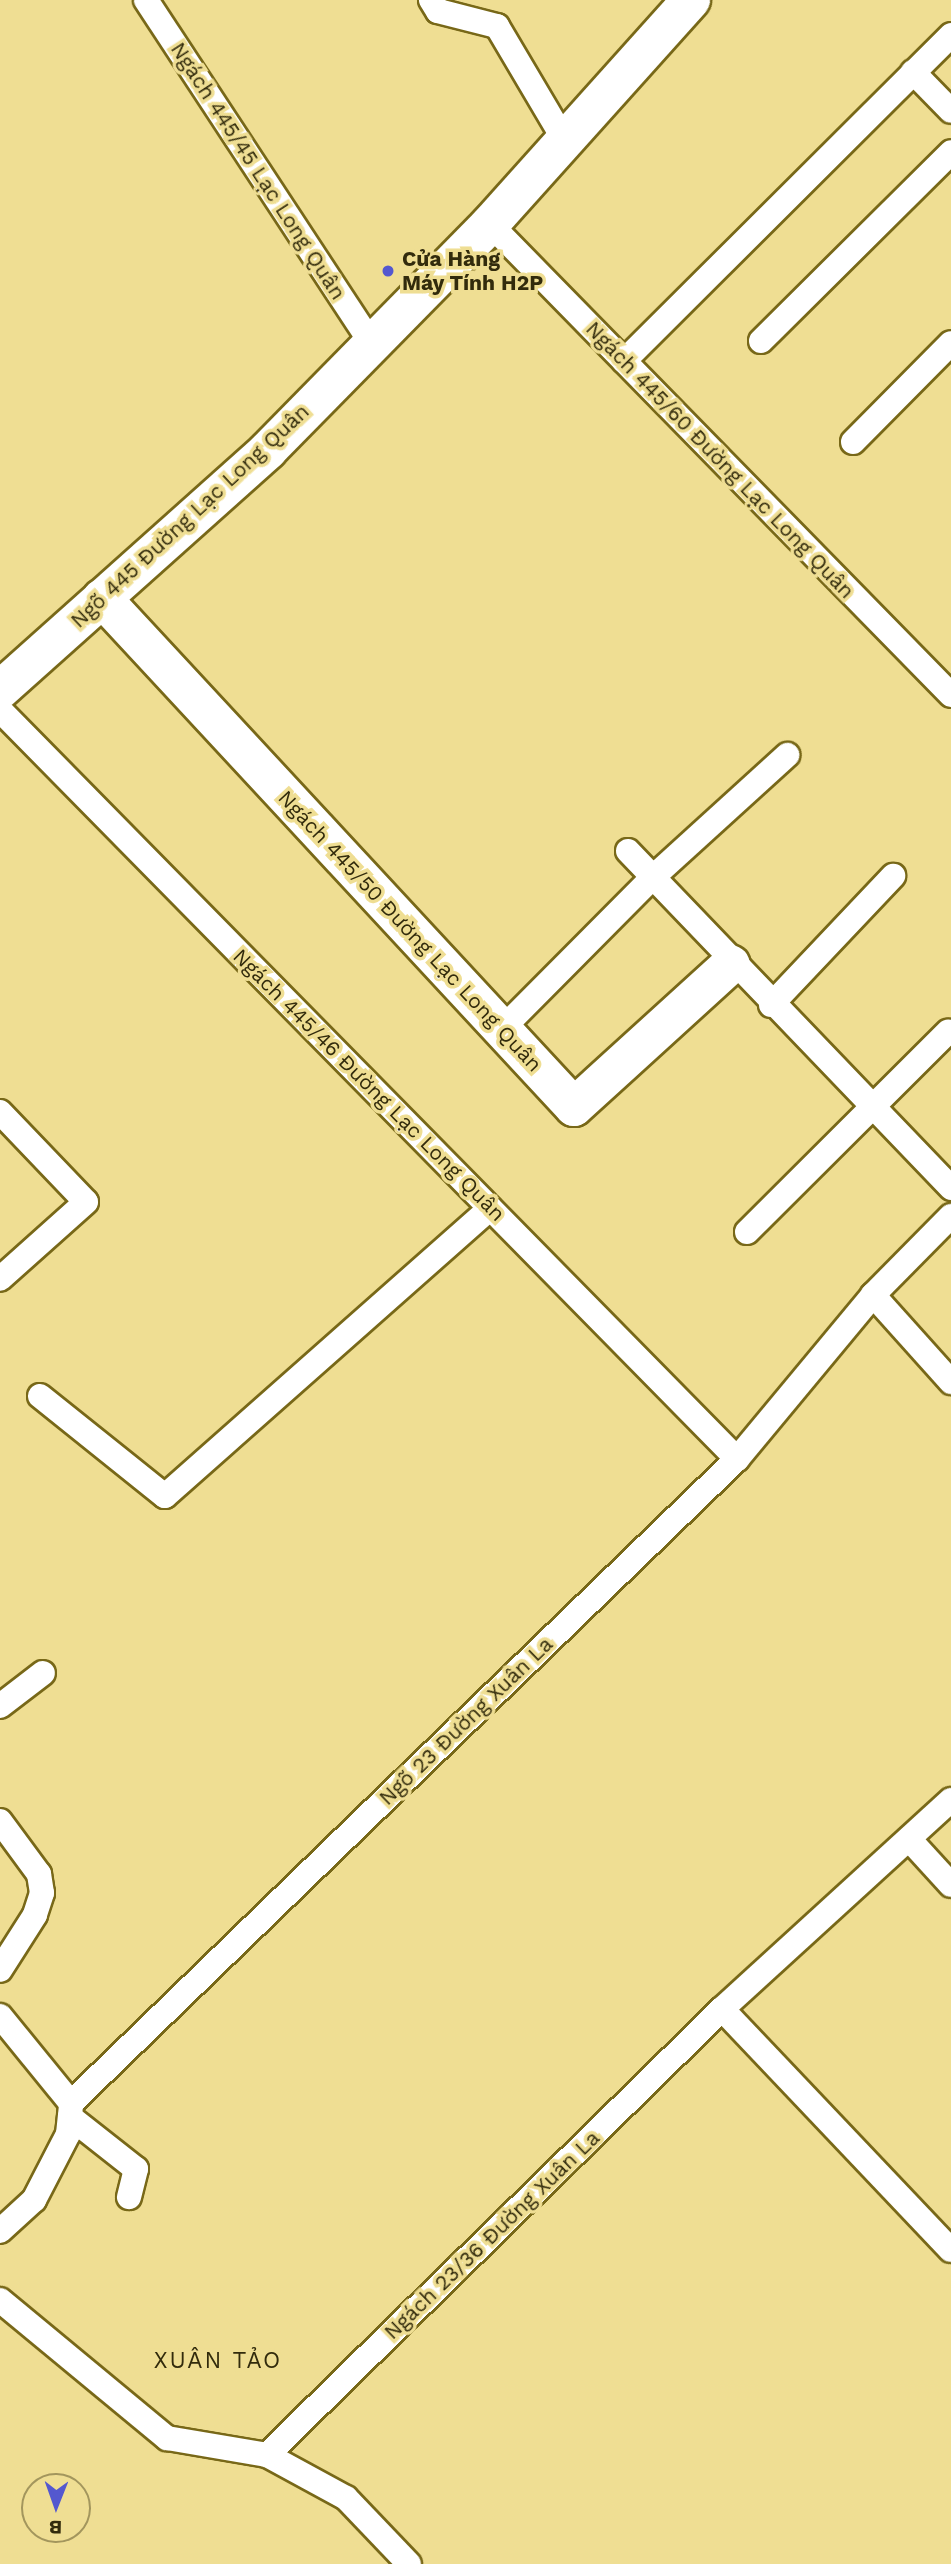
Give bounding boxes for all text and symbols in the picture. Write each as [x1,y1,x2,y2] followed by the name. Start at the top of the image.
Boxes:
[165,38,351,304] street label: Ngách 445/45 Lạc Long Quân
[402,246,544,296] place label: Cửa Hàng Máy Tính H2P
[380,263,396,279] marker: Cửa Hàng Máy Tính H2P
[581,316,859,604] street label: Ngách 445/60 Đường Lạc Long Quân
[66,399,314,633] street label: Ngõ 445 Đường Lạc Long Quân
[273,785,547,1077] street label: Ngách 445/50 Đường Lạc Long Quân
[228,944,510,1226] street label: Ngách 445/46 Đường Lạc Long Quân
[374,1631,558,1811] street label: Ngõ 23 Đường Xuân La
[379,2125,605,2345] street label: Ngách 23/36 Đường Xuân La
[154,2347,282,2375] district label: XUÂN TẢO
[21,2473,91,2543] north arrow
[49,2516,62,2539] text: B

